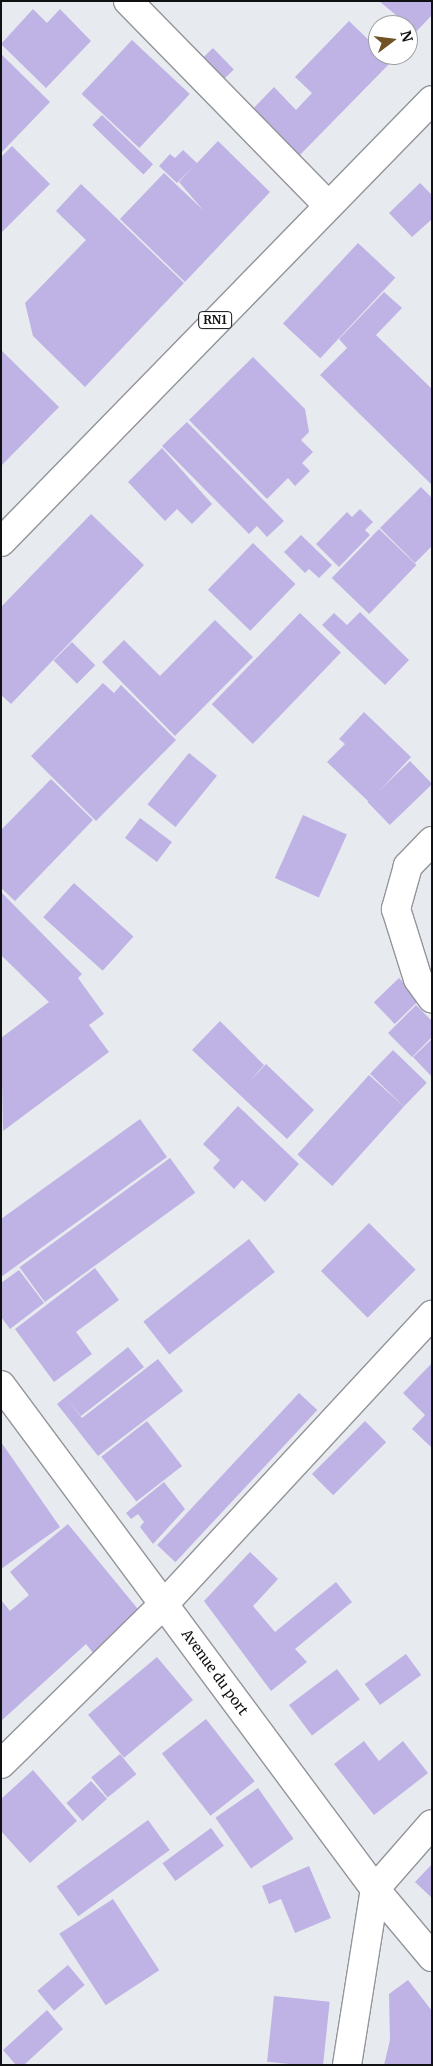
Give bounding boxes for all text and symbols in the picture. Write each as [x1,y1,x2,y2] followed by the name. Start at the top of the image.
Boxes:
[368,15,418,65] north arrow
[396,29,417,44] text: N
[198,310,232,330] road number: RN1
[178,1626,252,1718] street label: Avenue du port

